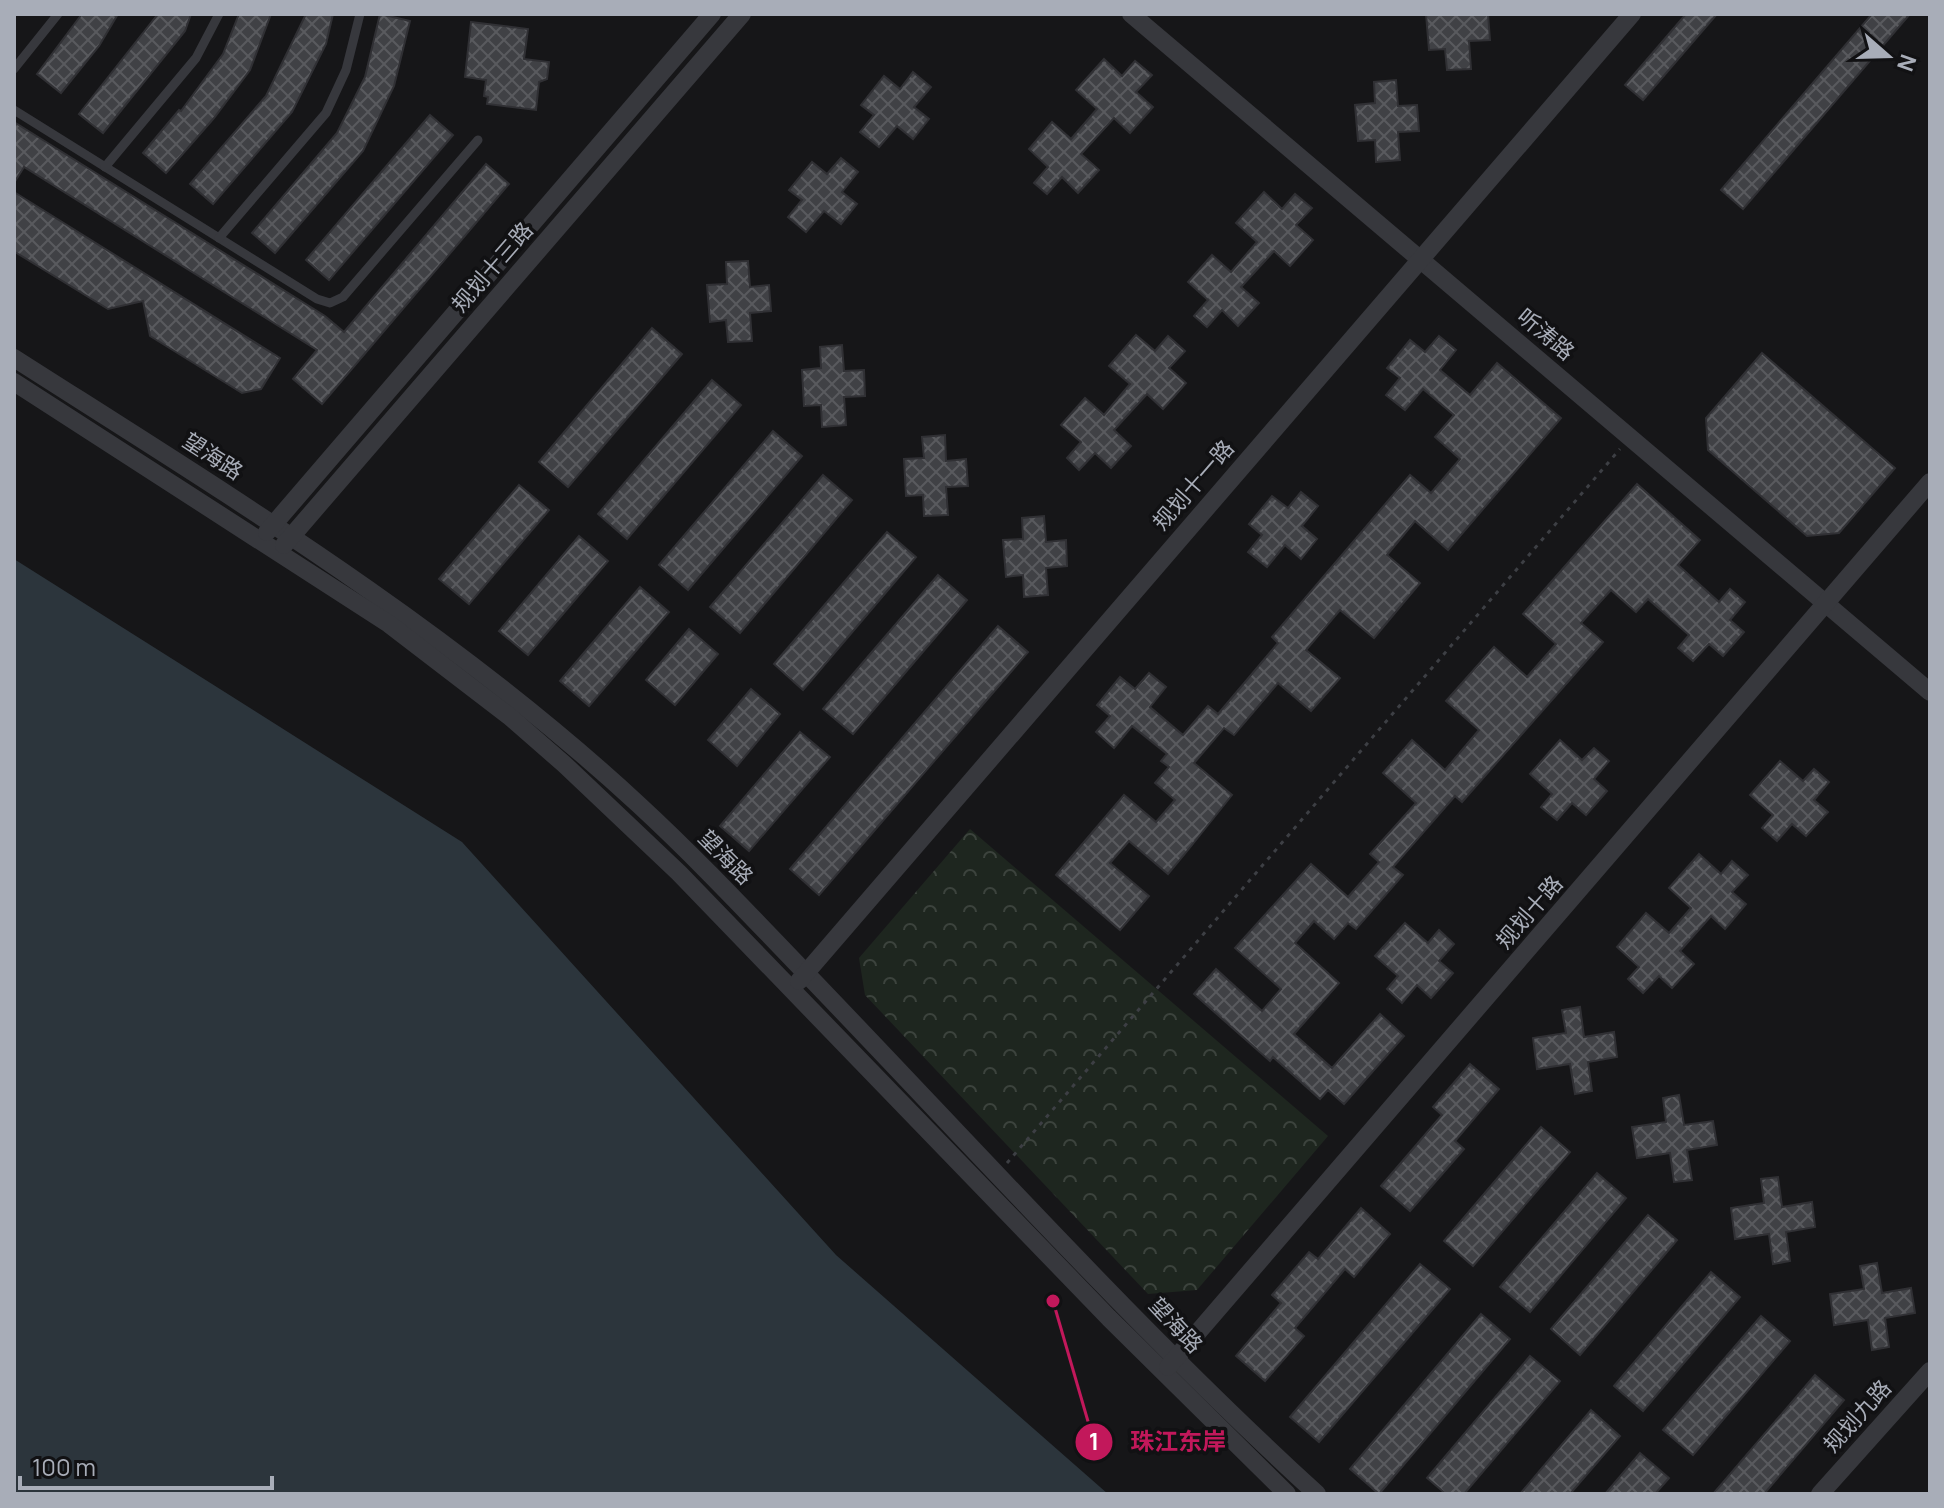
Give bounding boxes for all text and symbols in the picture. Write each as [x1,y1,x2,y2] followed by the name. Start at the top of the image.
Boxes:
[1848,16,1928,96] north arrow
[1890,50,1924,75] text: N
[445,216,539,318] street label: 规划十三路
[1511,301,1581,367] street label: 听涛路
[177,425,249,487] street label: 望海路
[1146,434,1240,536] street label: 规划十一路
[692,823,760,891] street label: 望海路
[1489,869,1569,955] street label: 规划十路
[1143,1291,1209,1359] street label: 望海路
[1816,1373,1898,1459] street label: 规划九路
[1074,1418,1242,1466] callout: 珠江东岸
[1089,1424,1099,1457] text: 1
[1130,1424,1226,1457] text: 珠江东岸
[20,1440,272,1490] scale bar
[32,1450,96,1483] text: 100 m

